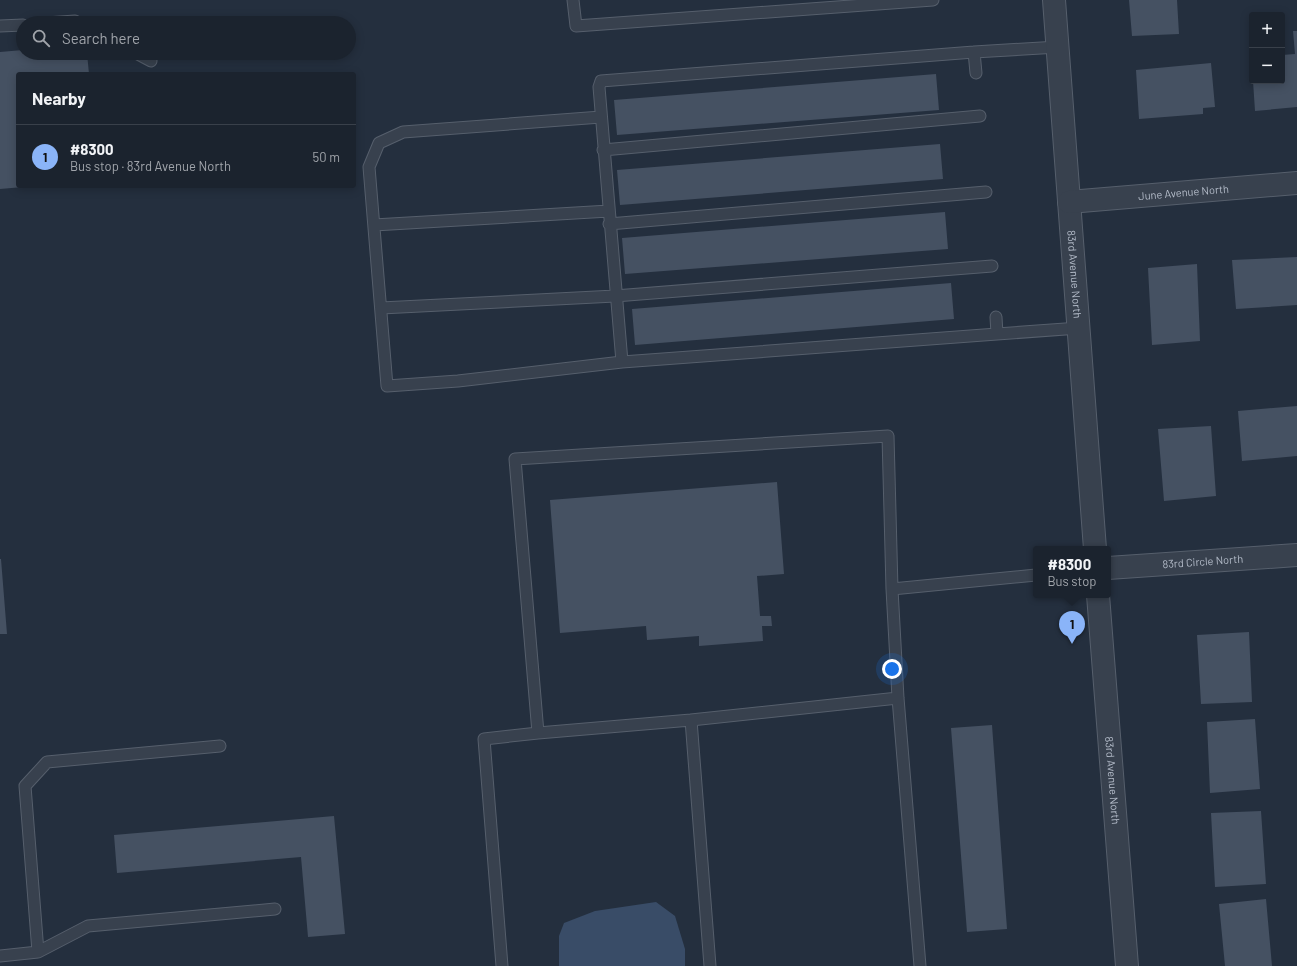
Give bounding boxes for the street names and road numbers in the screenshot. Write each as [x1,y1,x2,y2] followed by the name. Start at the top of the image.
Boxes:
[1138,182,1229,202] street label: June Avenue North
[1065,230,1085,319] street label: 83rd Avenue North
[1162,552,1244,570] street label: 83rd Circle North
[1103,736,1123,825] street label: 83rd Avenue North

